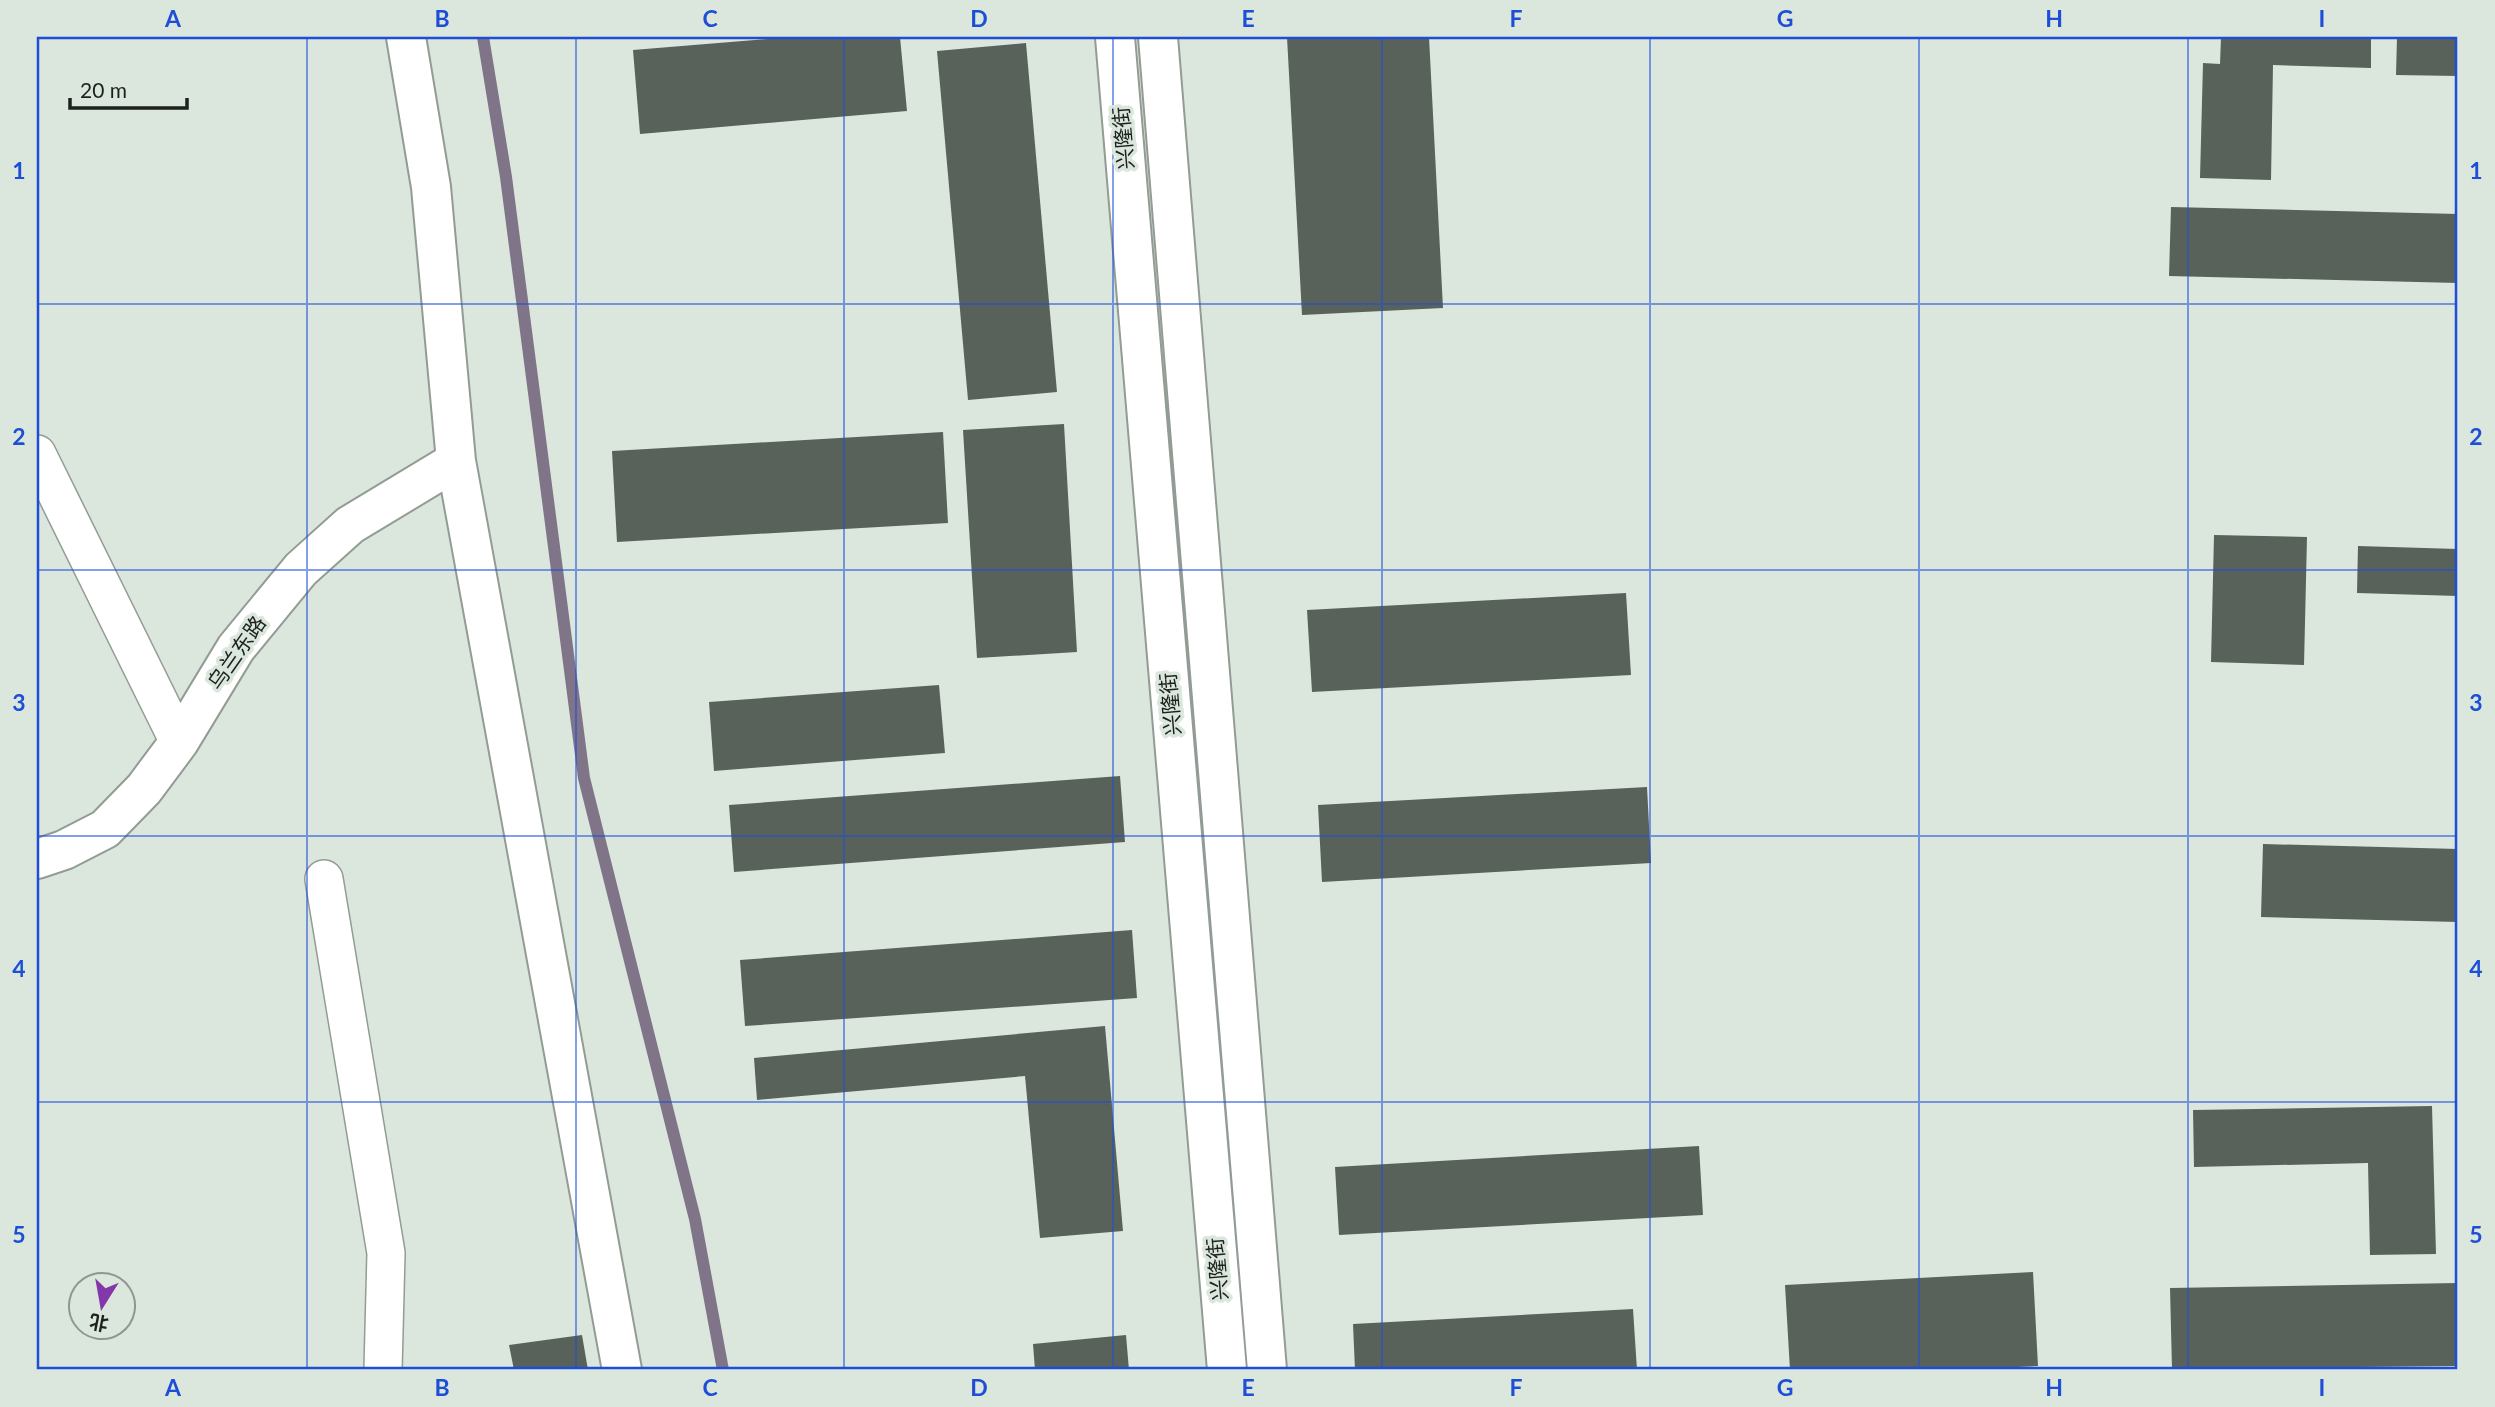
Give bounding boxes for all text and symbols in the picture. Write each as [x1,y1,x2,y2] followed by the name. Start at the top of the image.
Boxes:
[164,4,182,32] text: A
[434,4,450,32] text: B
[702,4,718,32] text: C
[970,4,988,32] text: D
[1241,4,1255,32] text: E
[1509,4,1523,32] text: F
[1777,4,1793,32] text: G
[2045,4,2063,32] text: H
[2319,4,2325,32] text: I
[70,66,187,110] scale bar
[80,77,127,102] text: 20 m
[1107,106,1138,171] street label: 兴隆街
[12,156,26,184] text: 1
[2469,156,2483,184] text: 1
[12,422,26,450] text: 2
[2469,422,2483,450] text: 2
[201,611,270,694] street label: 乌兰东路
[1154,672,1185,737] street label: 兴隆街
[12,688,26,716] text: 3
[2469,688,2483,716] text: 3
[12,954,26,982] text: 4
[2469,954,2483,982] text: 4
[12,1220,26,1248] text: 5
[2469,1220,2483,1248] text: 5
[1201,1237,1232,1302] street label: 兴隆街
[66,1270,136,1340] north arrow
[87,1310,110,1336] text: 北
[164,1373,182,1401] text: A
[434,1373,450,1401] text: B
[702,1373,718,1401] text: C
[970,1373,988,1401] text: D
[1241,1373,1255,1401] text: E
[1509,1373,1523,1401] text: F
[1777,1373,1793,1401] text: G
[2045,1373,2063,1401] text: H
[2319,1373,2325,1401] text: I

